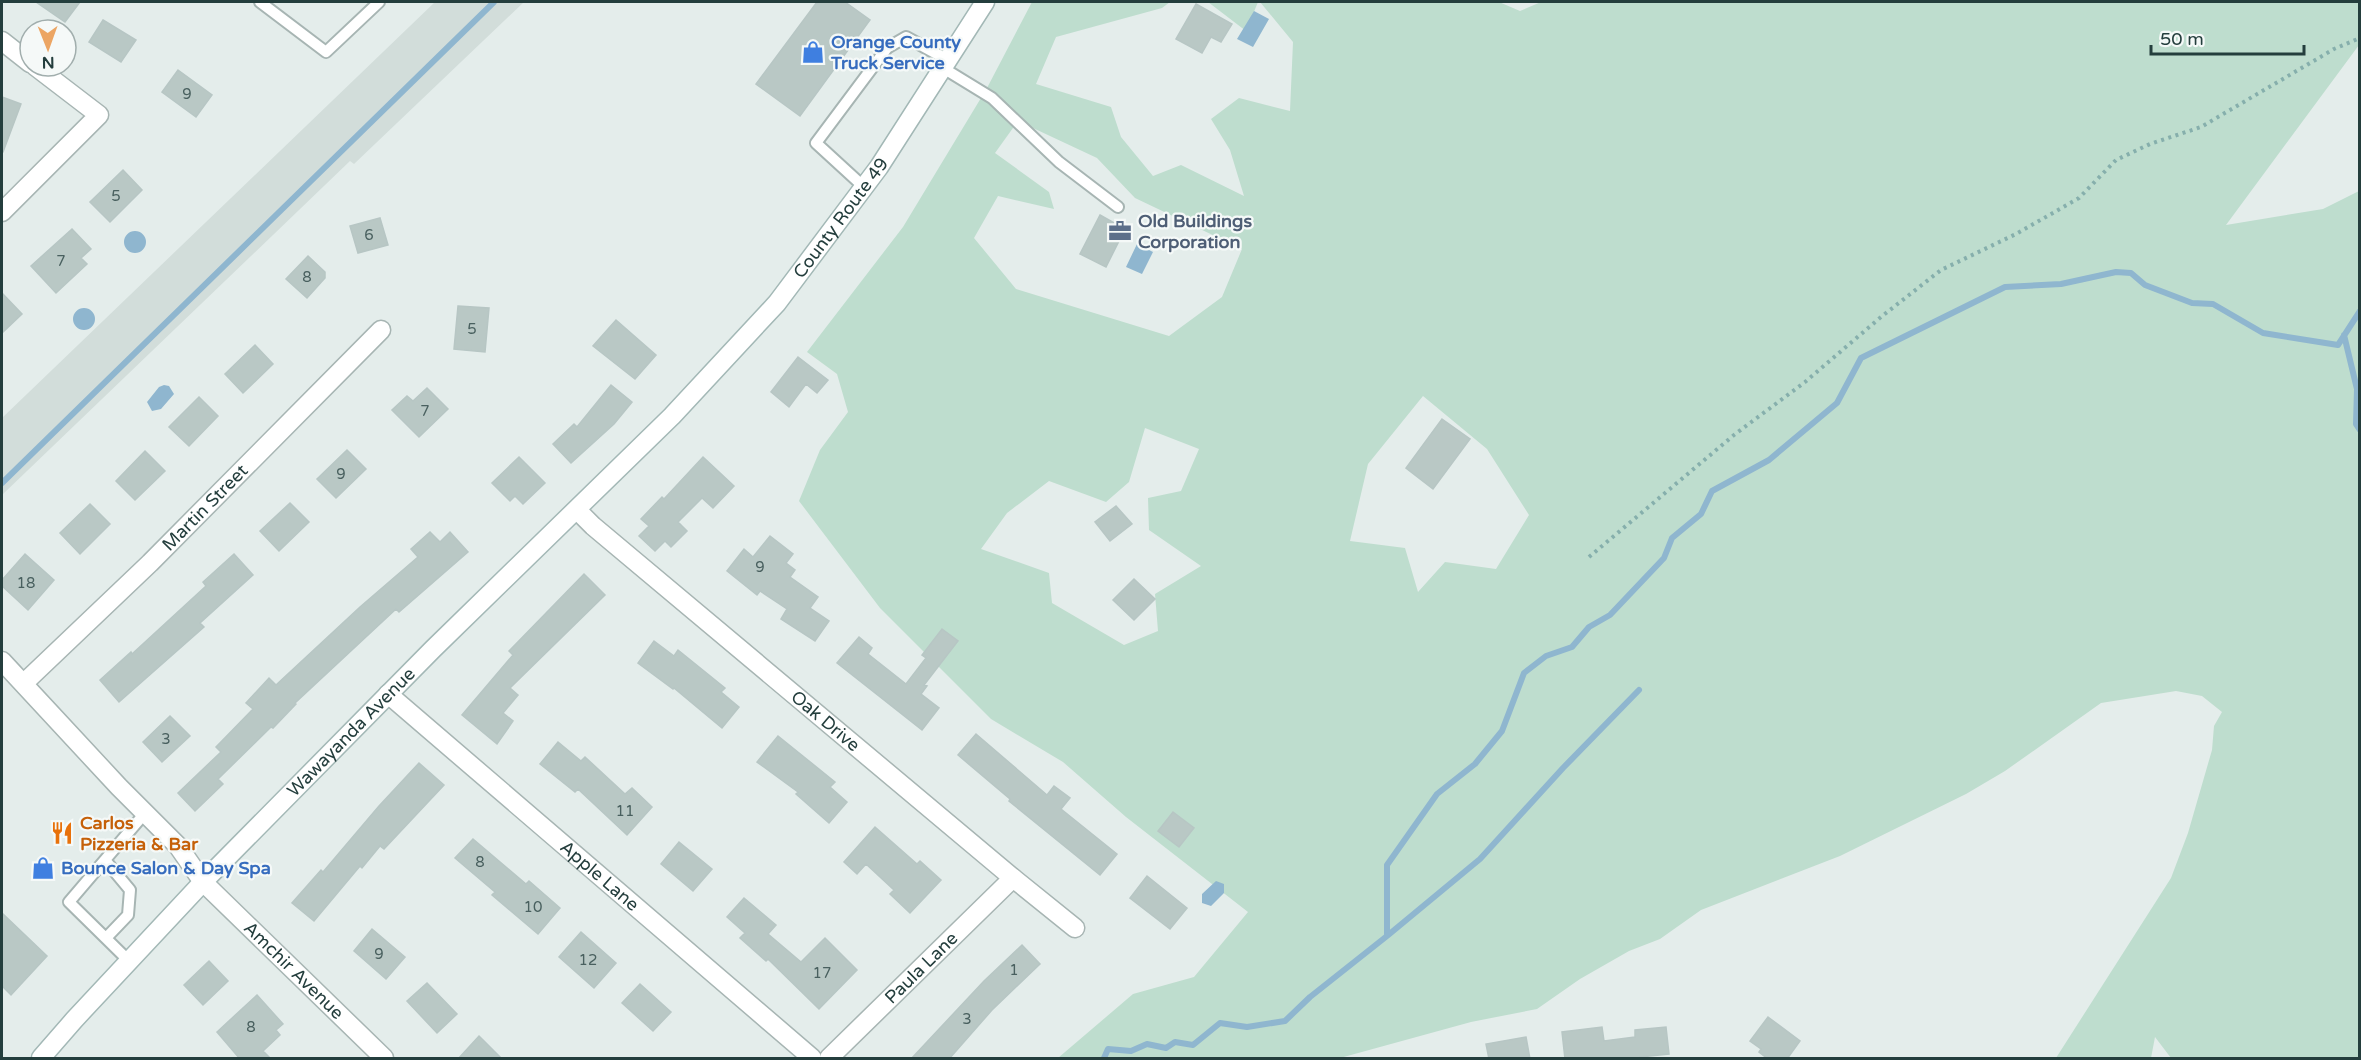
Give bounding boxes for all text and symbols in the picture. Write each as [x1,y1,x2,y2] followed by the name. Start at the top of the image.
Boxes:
[18,18,78,78] north arrow
[2151,18,2304,56] scale bar
[2160,28,2204,50] text: 50 m
[830,31,961,74] place label: Orange County Truck Service
[800,39,826,65] shop icon: Orange County Truck Service
[42,52,55,72] text: N
[182,85,192,103] house number: 9
[788,154,893,283] street label: County Route 49
[111,187,121,205] house number: 5
[1138,210,1252,253] place label: Old Buildings Corporation
[1107,218,1133,244] office icon: Old Buildings Corporation
[364,226,374,244] house number: 6
[56,252,66,270] house number: 7
[302,268,312,286] house number: 8
[467,320,477,338] house number: 5
[420,402,430,420] house number: 7
[157,460,253,555] street label: Martin Street
[336,465,346,483] house number: 9
[755,558,765,576] house number: 9
[17,574,35,592] house number: 18
[283,663,420,801] street label: Wawayanda Avenue
[786,686,865,756] street label: Oak Drive
[161,730,171,748] house number: 3
[616,802,634,820] house number: 11
[80,812,199,855] place label: Carlos Pizzeria & Bar
[49,820,75,846] restaurant icon: Carlos Pizzeria & Bar
[556,836,644,916] street label: Apple Lane
[475,853,485,871] house number: 8
[30,855,56,881] shop icon: Bounce Salon & Day Spa
[61,857,271,879] place label: Bounce Salon & Day Spa
[524,898,542,916] house number: 10
[239,917,349,1024] street label: Amchir Avenue
[880,927,962,1008] street label: Paula Lane
[374,945,384,963] house number: 9
[579,951,597,969] house number: 12
[1009,961,1019,979] house number: 1
[813,964,831,982] house number: 17
[962,1010,972,1028] house number: 3
[246,1018,256,1036] house number: 8

